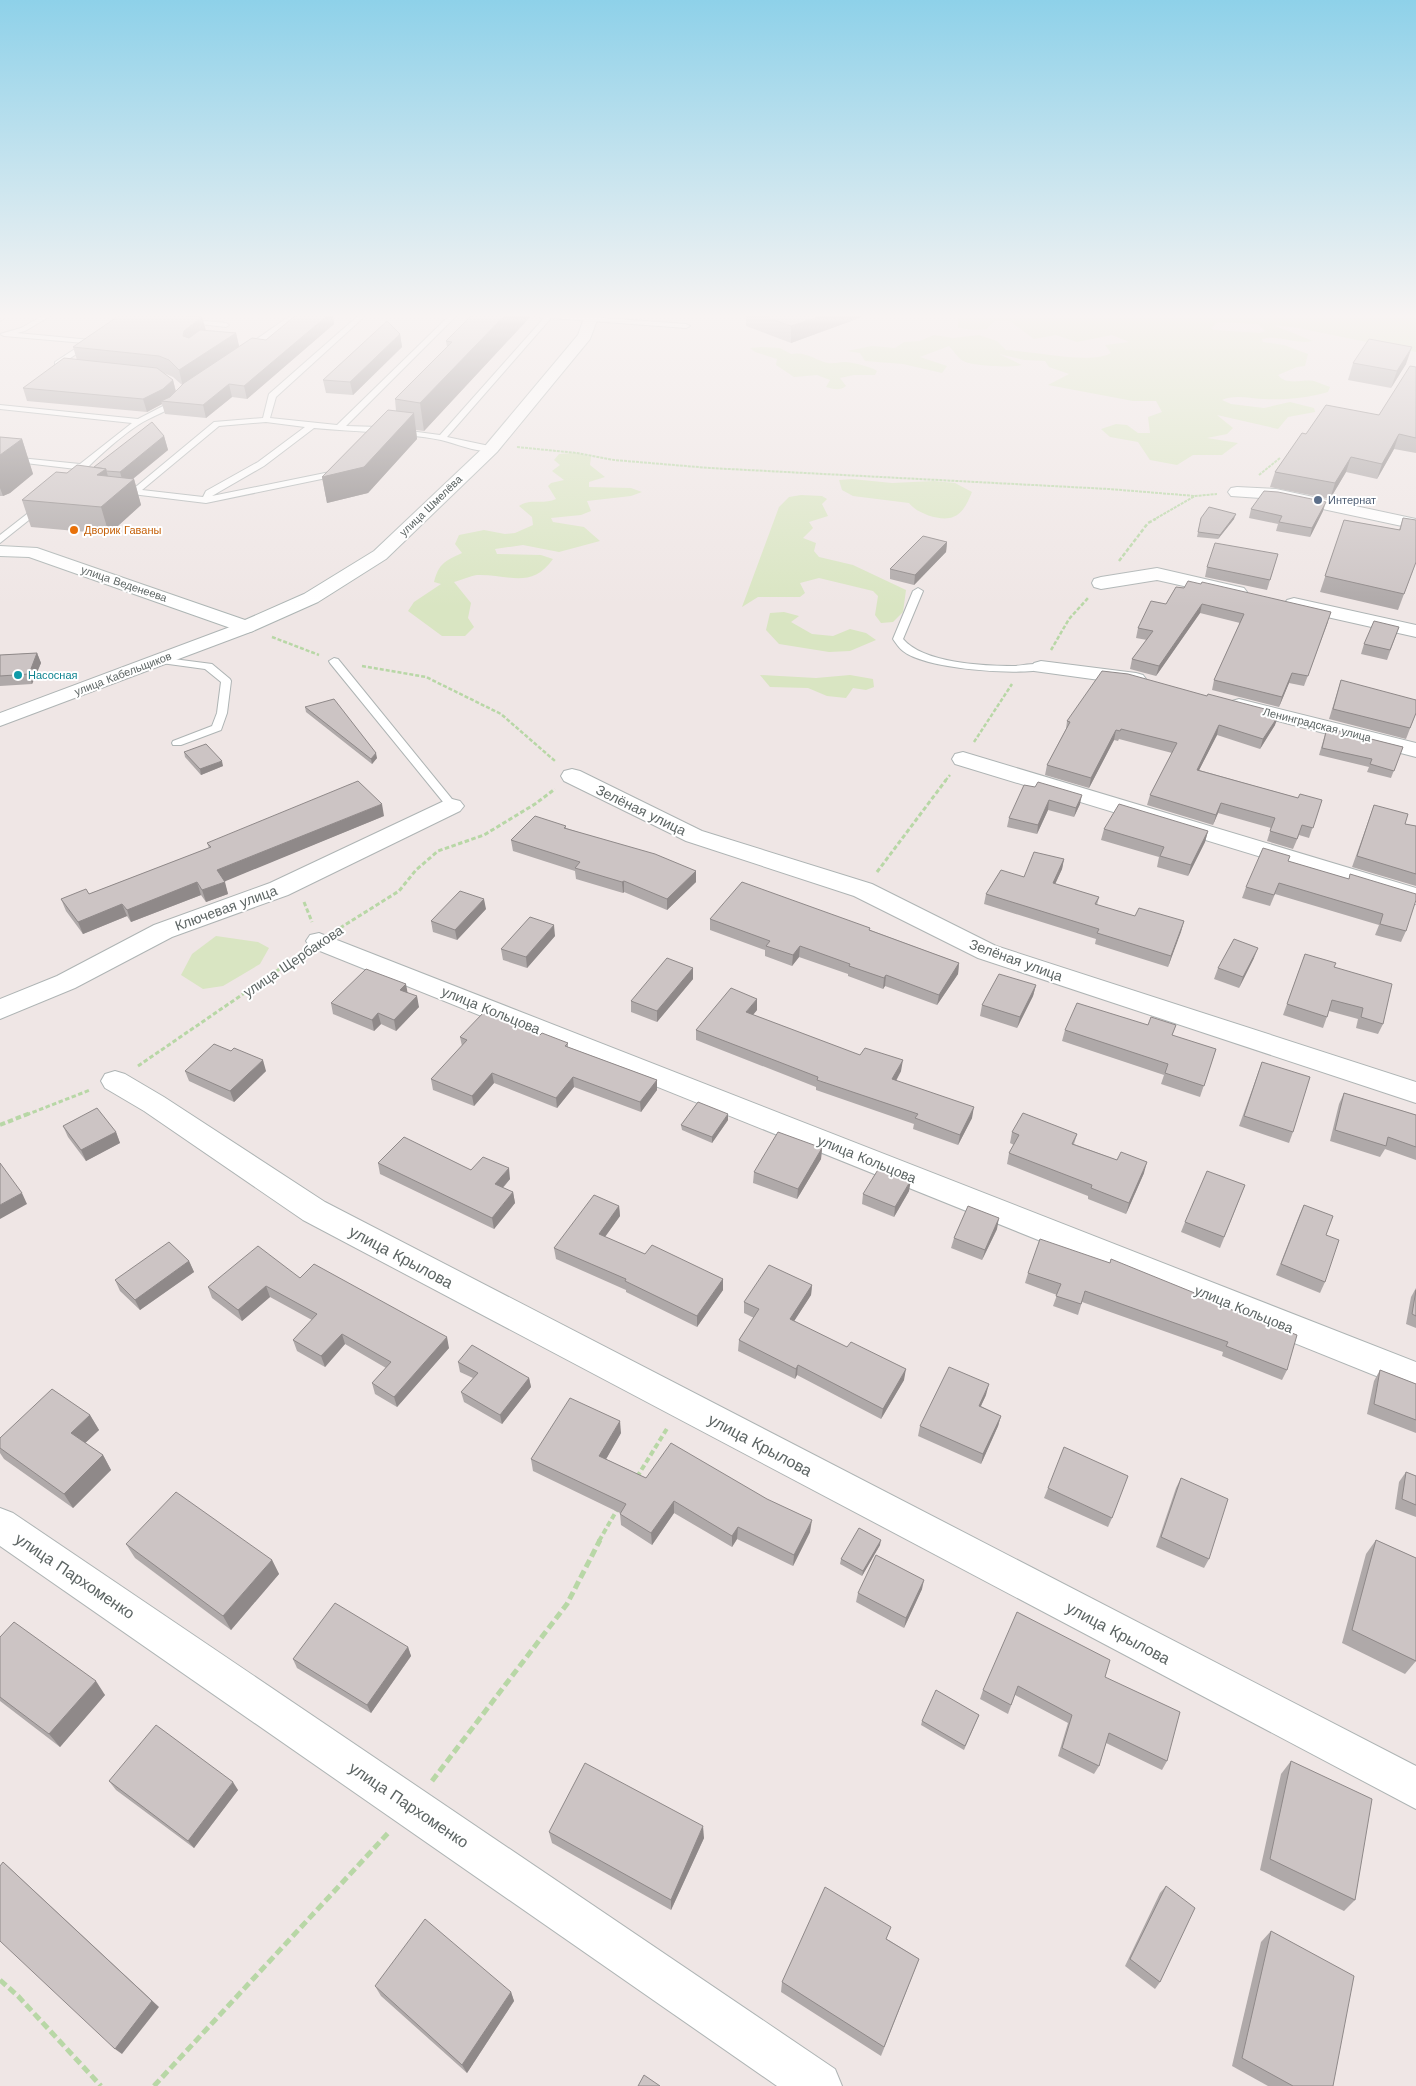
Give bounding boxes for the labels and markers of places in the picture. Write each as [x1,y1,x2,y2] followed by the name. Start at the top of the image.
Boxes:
[1312,494,1324,506] marker: Интернат
[1328,494,1376,507] place label: Интернат
[68,524,80,536] marker: Дворик Гаваны
[84,524,161,537] place label: Дворик Гаваны
[12,669,24,681] marker: Насосная
[28,669,77,682] place label: Насосная

